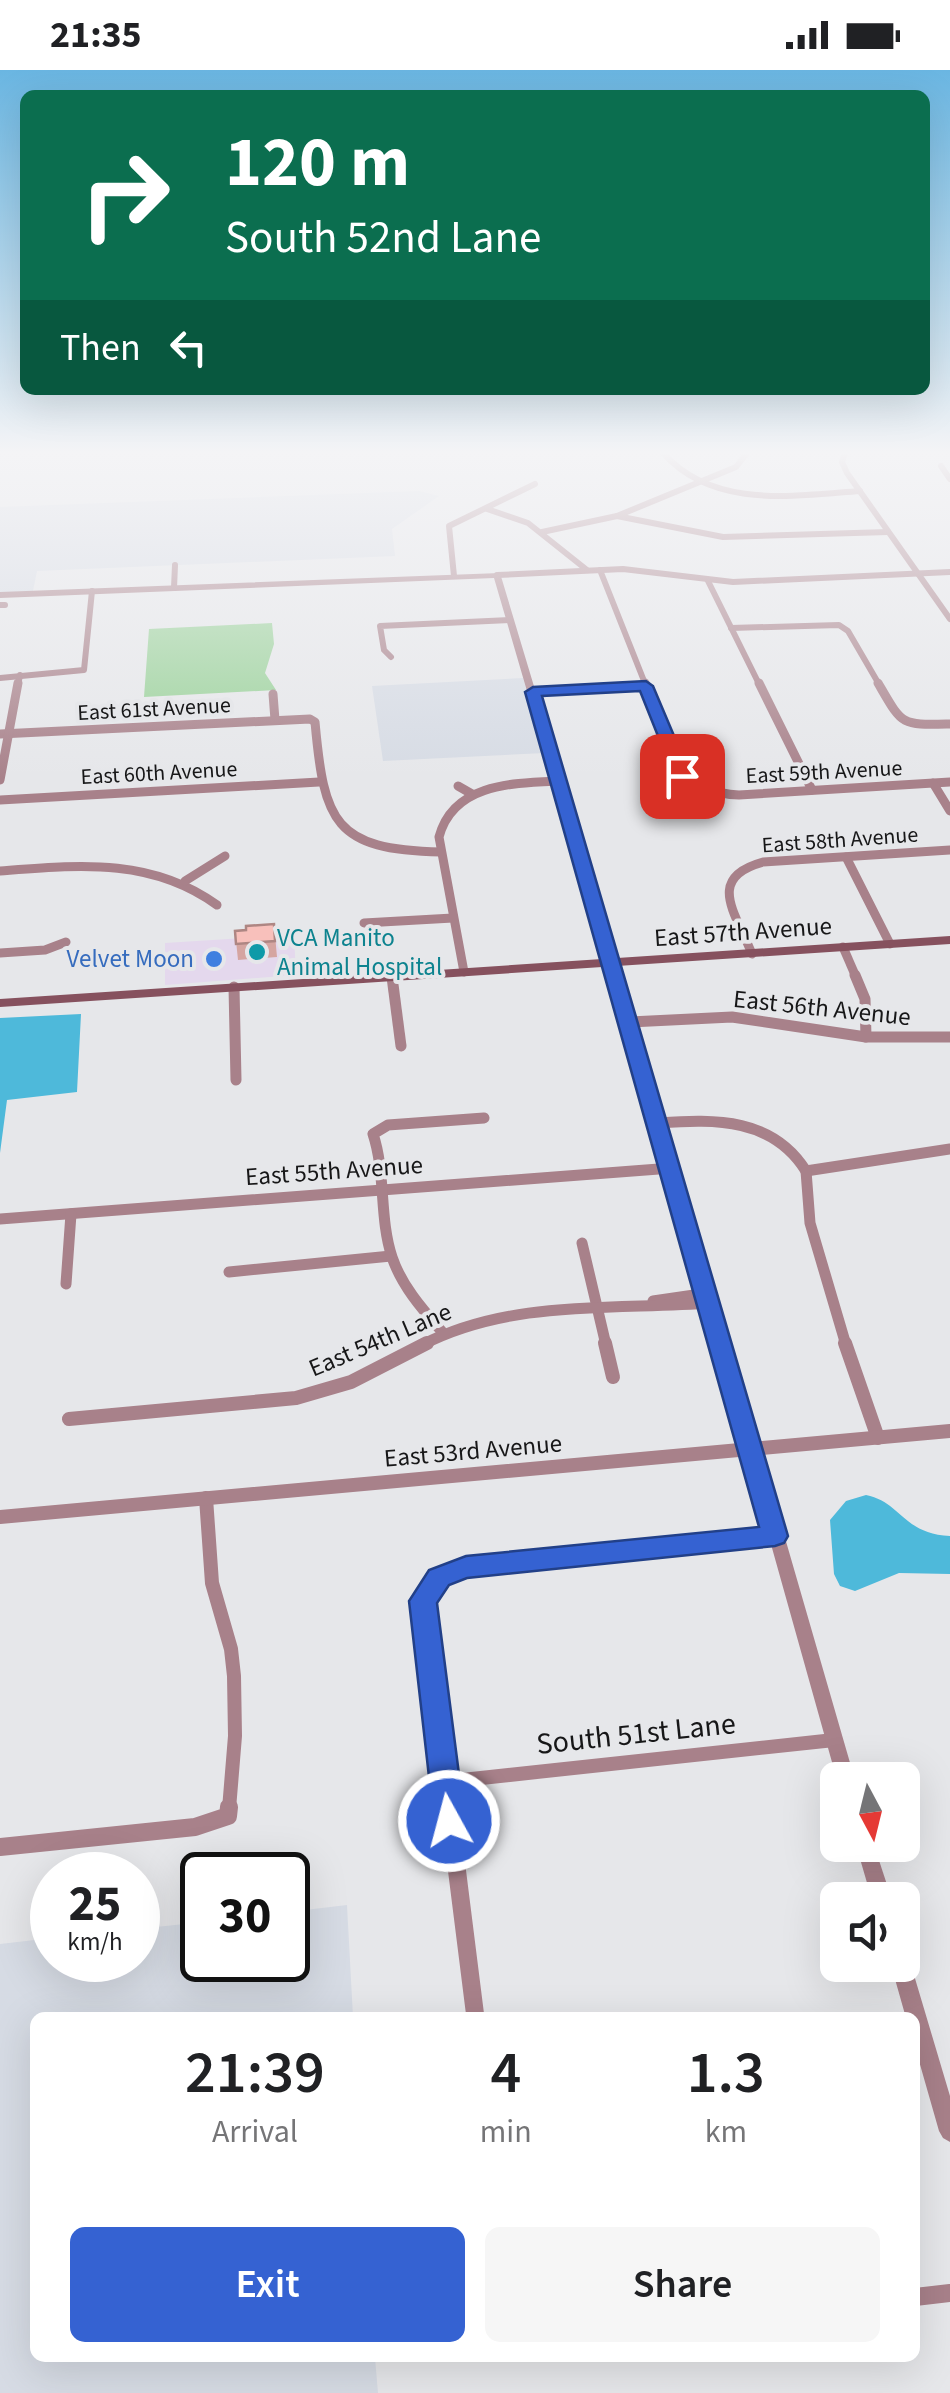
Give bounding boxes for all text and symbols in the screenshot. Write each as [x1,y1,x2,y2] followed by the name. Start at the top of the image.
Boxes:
[50,8,142,62] text: 21:35
[225,113,410,213] text: 120 m
[60,130,190,260] icon: right
[225,206,541,270] text: South 52nd Lane
[161,320,216,375] icon: left
[60,321,141,375] text: Then
[76,689,232,729] street label: East 61st Avenue
[640,734,725,819] pin
[655,749,710,804] icon: arrive
[745,752,903,792] street label: East 59th Avenue
[80,753,238,793] street label: East 60th Avenue
[761,819,919,861] street label: East 58th Avenue
[653,908,833,956] street label: East 57th Avenue
[277,920,442,985] place label: VCA Manito Animal Hospital
[67,941,194,977] place label: Velvet Moon
[246,941,268,963] marker: VCA Manito Animal Hospital
[203,948,225,970] marker: Velvet Moon
[732,981,912,1035] street label: East 56th Avenue
[244,1147,424,1195] street label: East 55th Avenue
[303,1294,457,1386] street label: East 54th Lane
[383,1425,563,1477] street label: East 53rd Avenue
[534,1702,738,1766] street label: South 51st Lane
[820,1762,920,1862] north arrow
[820,1762,920,1982] map controls
[397,1769,501,1873] position arrow
[180,1852,310,1982] speed limit sign: 30
[69,1869,121,1940] text: 25
[820,1882,920,1982] button: sound
[67,1924,123,1960] text: km/h
[185,2031,325,2116] text: 21:39
[490,2031,521,2116] text: 4
[687,2031,765,2116] text: 1.3
[212,2109,298,2155] text: Arrival
[480,2109,532,2155] text: min
[705,2109,747,2155] text: km
[70,2227,465,2342] button: Exit
[485,2227,880,2342] button: Share

